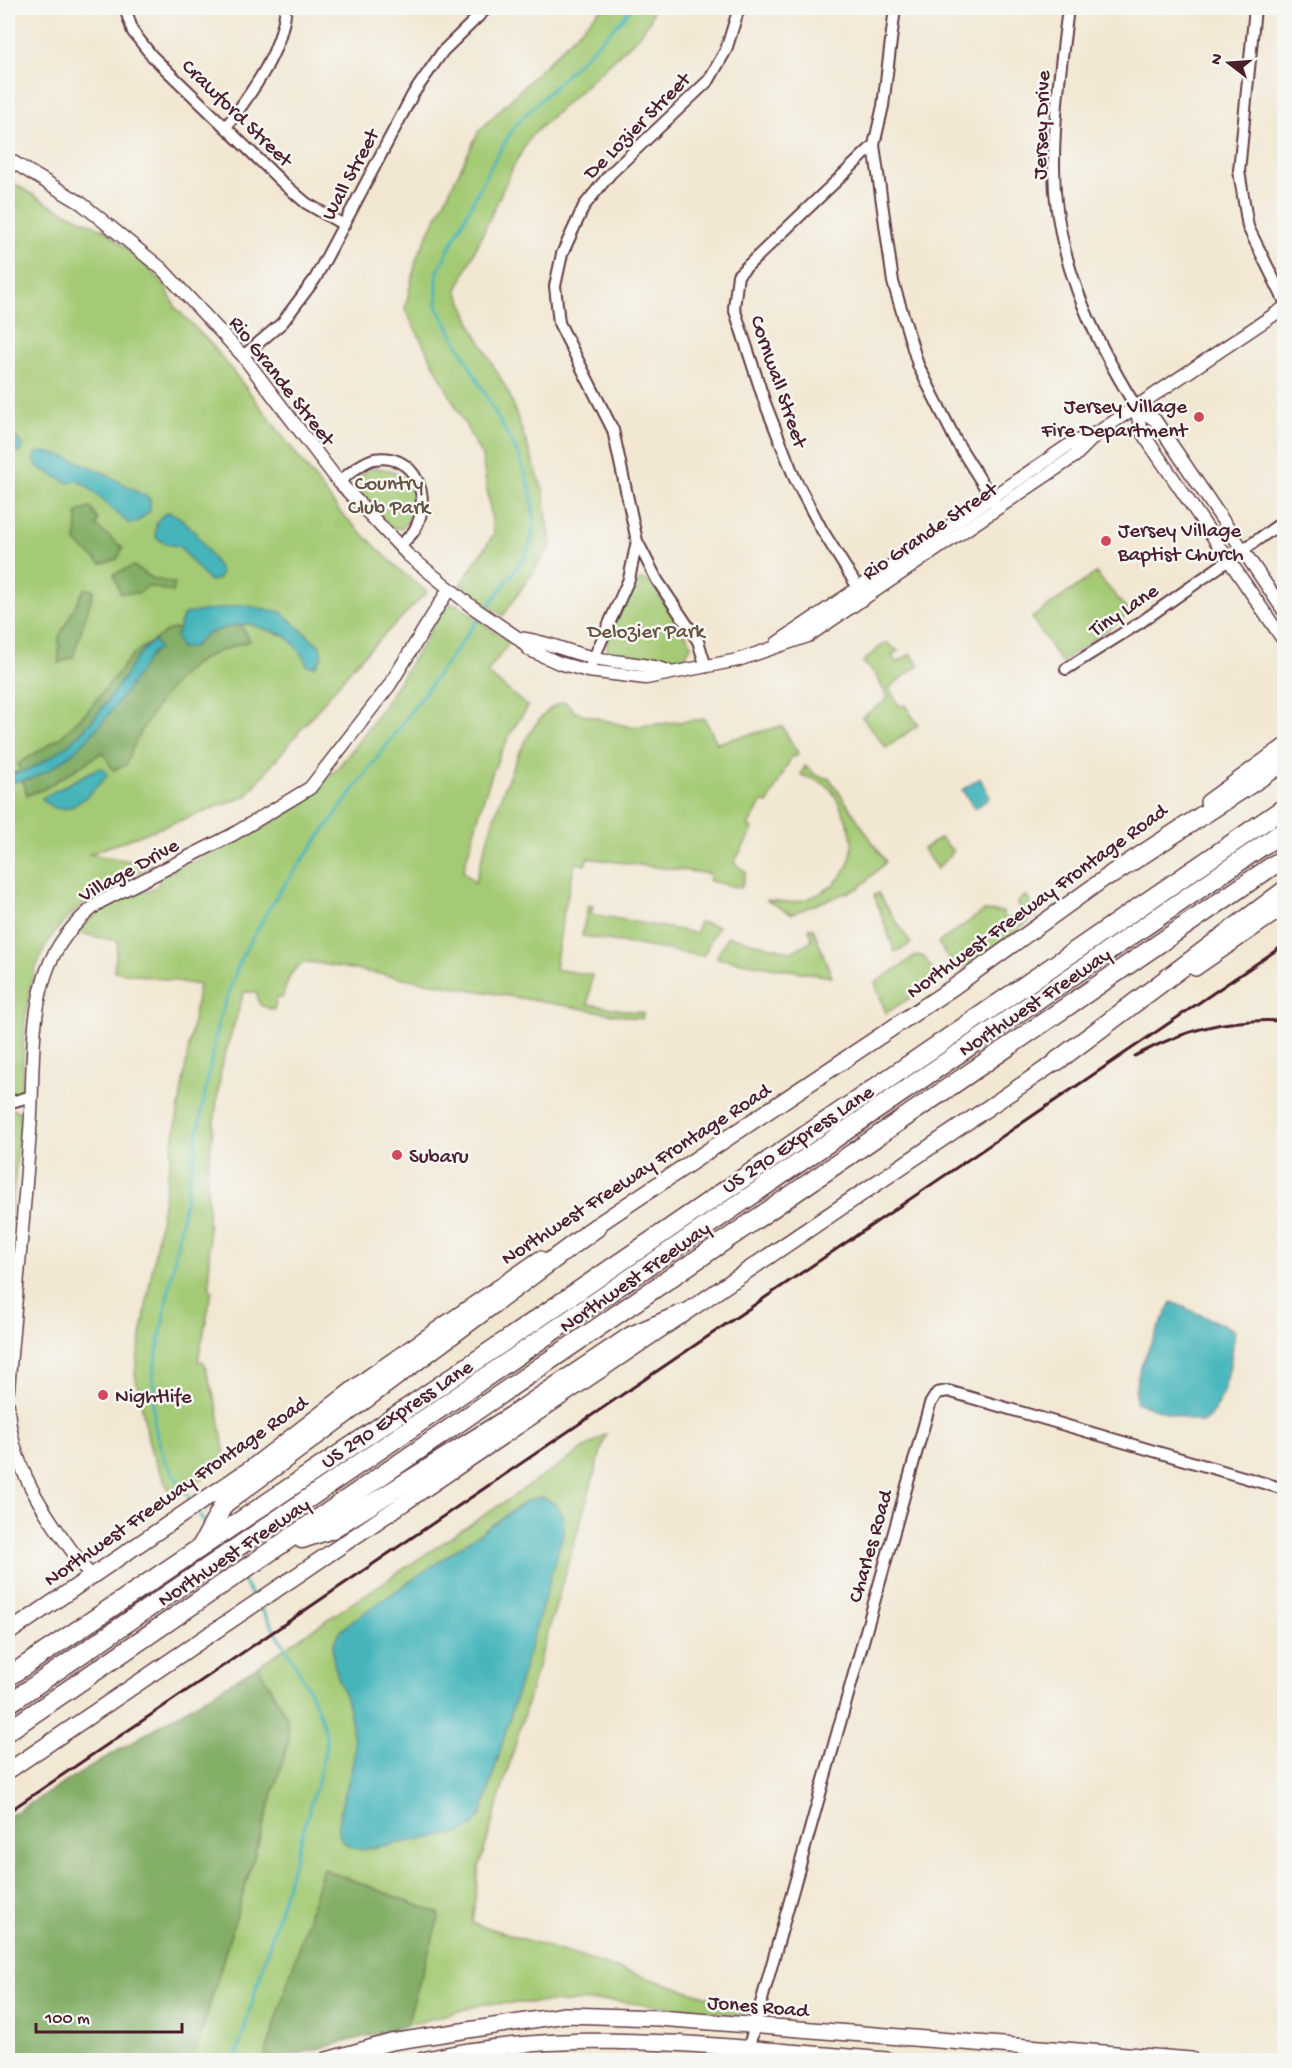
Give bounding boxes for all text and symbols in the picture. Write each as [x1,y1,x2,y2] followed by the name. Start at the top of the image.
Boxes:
[1199,33,1259,93] north arrow
[1207,51,1229,67] text: N
[175,55,298,175] street label: Crawford Street
[578,67,699,188] street label: De Lozier Street
[1029,69,1058,180] street label: Jersey Drive
[318,124,388,226] street label: Wall Street
[222,312,340,454] street label: Rio Grande Street
[742,313,812,454] street label: Cornwall Street
[1041,396,1189,445] place label: Jersey Village Fire Department
[1192,410,1206,424] marker: Jersey Village Fire Department
[348,473,433,522] park label: Country Club Park
[859,477,1005,587] street label: Rio Grande Street
[1117,520,1244,569] place label: Jersey Village Baptist Church
[1099,534,1113,548] marker: Jersey Village Baptist Church
[1085,579,1165,645] street label: Tiny Lane
[585,621,707,646] park label: Delozier Park
[901,797,1171,1003] street label: Northwest Freeway Frontage Road
[74,834,185,910] street label: Village Drive
[953,941,1115,1061] street label: Northwest Freeway
[497,1078,778,1273] street label: Northwest Freeway Frontage Road
[718,1080,881,1201] street label: US 290 Express Lane
[409,1146,469,1171] place label: Subaru
[390,1148,404,1162] marker: Subaru
[556,1217,716,1340] street label: Northwest Freeway
[317,1355,480,1476] street label: US 290 Express Lane
[115,1386,193,1411] place label: Nightlife
[96,1388,110,1402] marker: Nightlife
[38,1389,312,1591] street label: Northwest Freeway Frontage Road
[844,1486,901,1606] street label: Charles Road
[152,1491,314,1611] street label: Northwest Freeway
[706,1992,811,2026] street label: Jones Road
[36,1996,182,2034] scale bar
[44,2009,90,2030] text: 100 m

